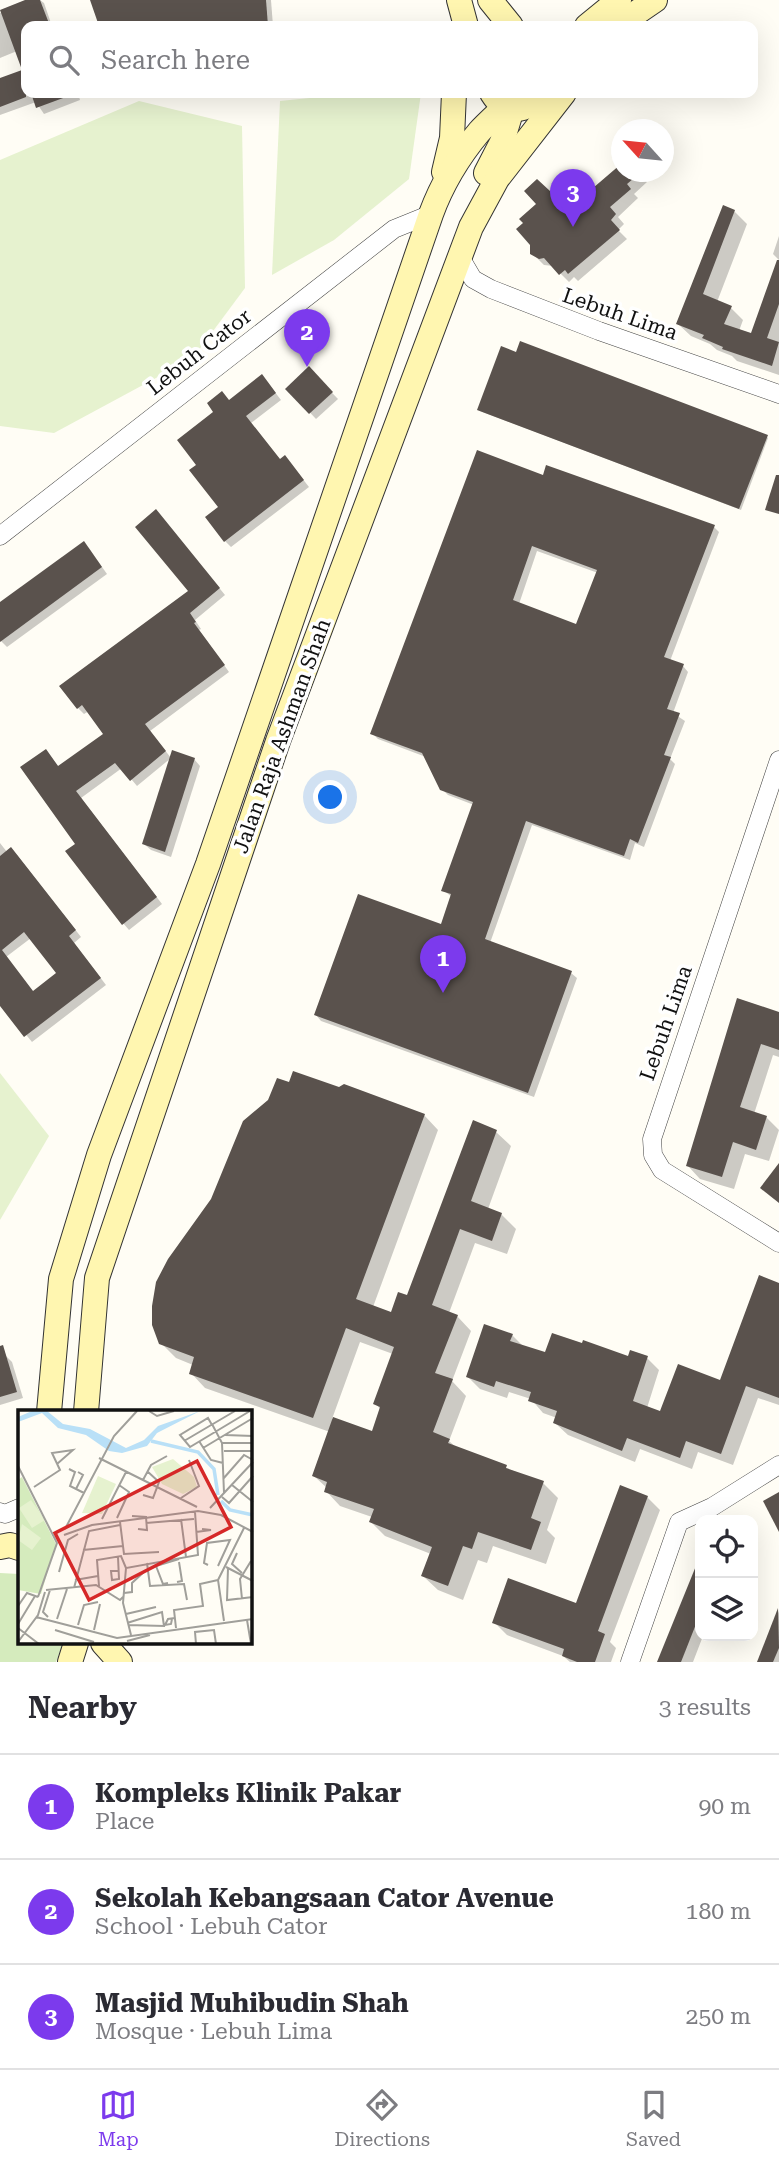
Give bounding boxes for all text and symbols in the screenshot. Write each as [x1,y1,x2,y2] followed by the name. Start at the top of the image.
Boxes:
[21,21,758,98] search box
[45,41,83,79] icon: search
[101,45,250,75] text: Search here
[611,119,674,182] north arrow
[550,169,596,227] pin: 3
[559,283,681,345] street label: Lebuh Lima
[142,304,256,400] street label: Lebuh Cator
[284,309,330,367] pin: 2
[228,615,336,856] street label: Jalan Raja Ashman Shah
[313,780,347,814] your location
[420,935,466,993] pin: 1
[635,962,697,1084] street label: Lebuh Lima
[18,1410,252,1644] inset map
[695,1515,758,1641] map controls
[695,1515,758,1578] button: locate
[695,1578,758,1641] button: layers
[28,1690,137,1725] text: Nearby
[659,1694,751,1721] text: 3 results
[95,1778,401,1808] text: Kompleks Klinik Pakar
[45,1793,57,1820] text: 1
[698,1793,751,1820] text: 90 m
[95,1808,154,1835] text: Place
[95,1883,554,1913] text: Sekolah Kebangsaan Cator Avenue
[45,1898,57,1925] text: 2
[686,1898,751,1925] text: 180 m
[95,1913,327,1940] text: School · Lebuh Cator
[95,1988,409,2018] text: Masjid Muhibudin Shah
[45,2003,57,2030] text: 3
[686,2003,751,2030] text: 250 m
[95,2018,332,2045] text: Mosque · Lebuh Lima
[98,2086,139,2151] tab: Map
[334,2086,430,2151] tab: Directions
[626,2086,681,2151] tab: Saved

